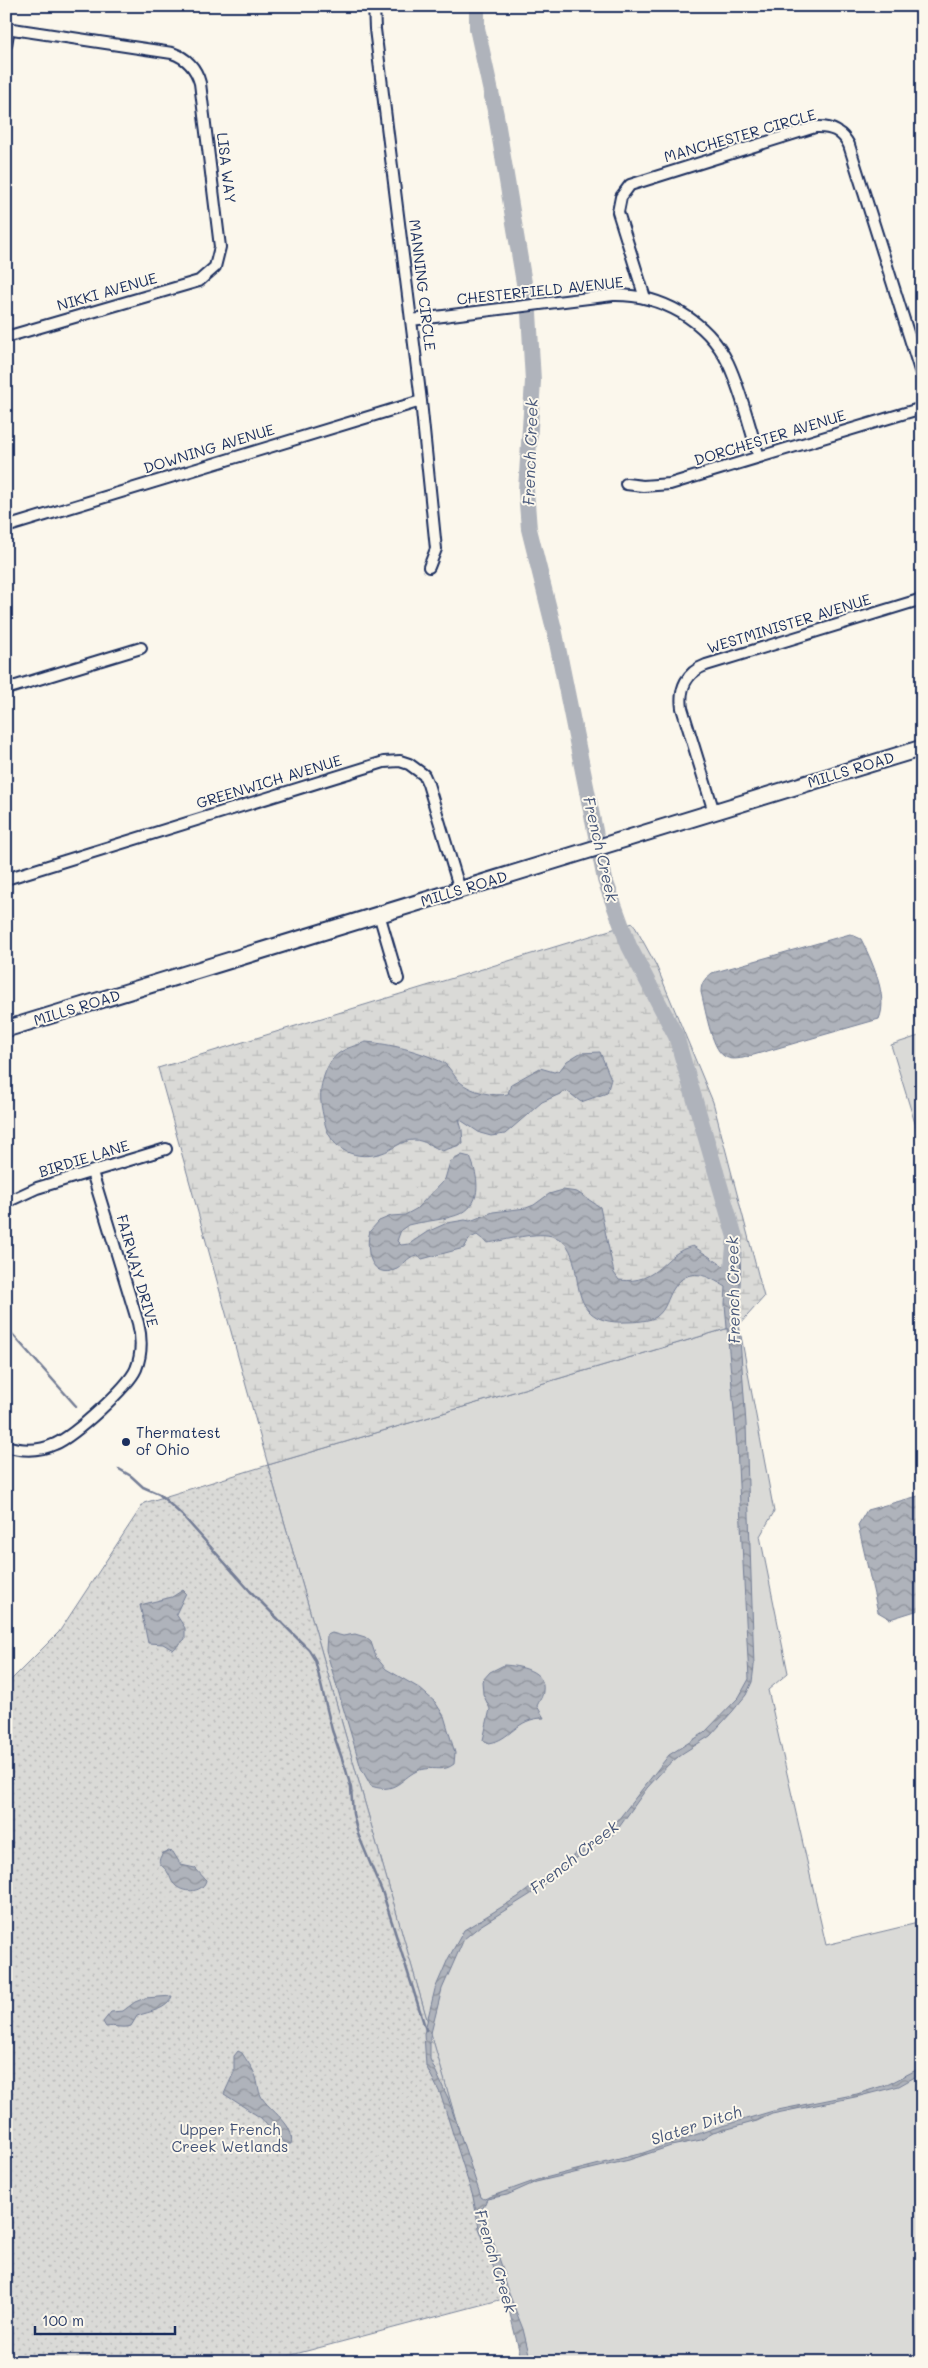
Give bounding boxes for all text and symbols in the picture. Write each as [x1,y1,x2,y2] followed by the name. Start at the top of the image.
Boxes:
[661,104,818,166] street label: MANCHESTER CIRCLE
[213,131,241,205] street label: LISA WAY
[405,218,441,352] street label: MANNING CIRCLE
[54,267,159,315] street label: NIKKI AVENUE
[456,271,625,309] street label: CHESTERFIELD AVENUE
[517,398,542,506] water label: French Creek
[691,404,848,470] street label: DORCHESTER AVENUE
[141,418,277,477] street label: DOWNING AVENUE
[704,588,874,658] street label: WESTMINISTER AVENUE
[805,746,897,792] street label: MILLS ROAD
[194,749,344,813] street label: GREENWICH AVENUE
[579,794,624,904] water label: French Creek
[418,865,510,911] street label: MILLS ROAD
[31,984,123,1030] street label: MILLS ROAD
[36,1135,132,1181] street label: BIRDIE LANE
[112,1212,164,1330] street label: FAIRWAY DRIVE
[721,1236,744,1344] water label: French Creek
[136,1422,221,1459] place label: Thermatest of Ohio
[120,1436,132,1448] marker: Thermatest of Ohio
[525,1815,623,1898] water label: French Creek
[648,2100,744,2149] water label: Slater Ditch
[172,2119,288,2156] park label: Upper French Creek Wetlands
[471,2207,522,2316] water label: French Creek
[35,2303,175,2335] scale bar
[42,2310,84,2330] text: 100 m

